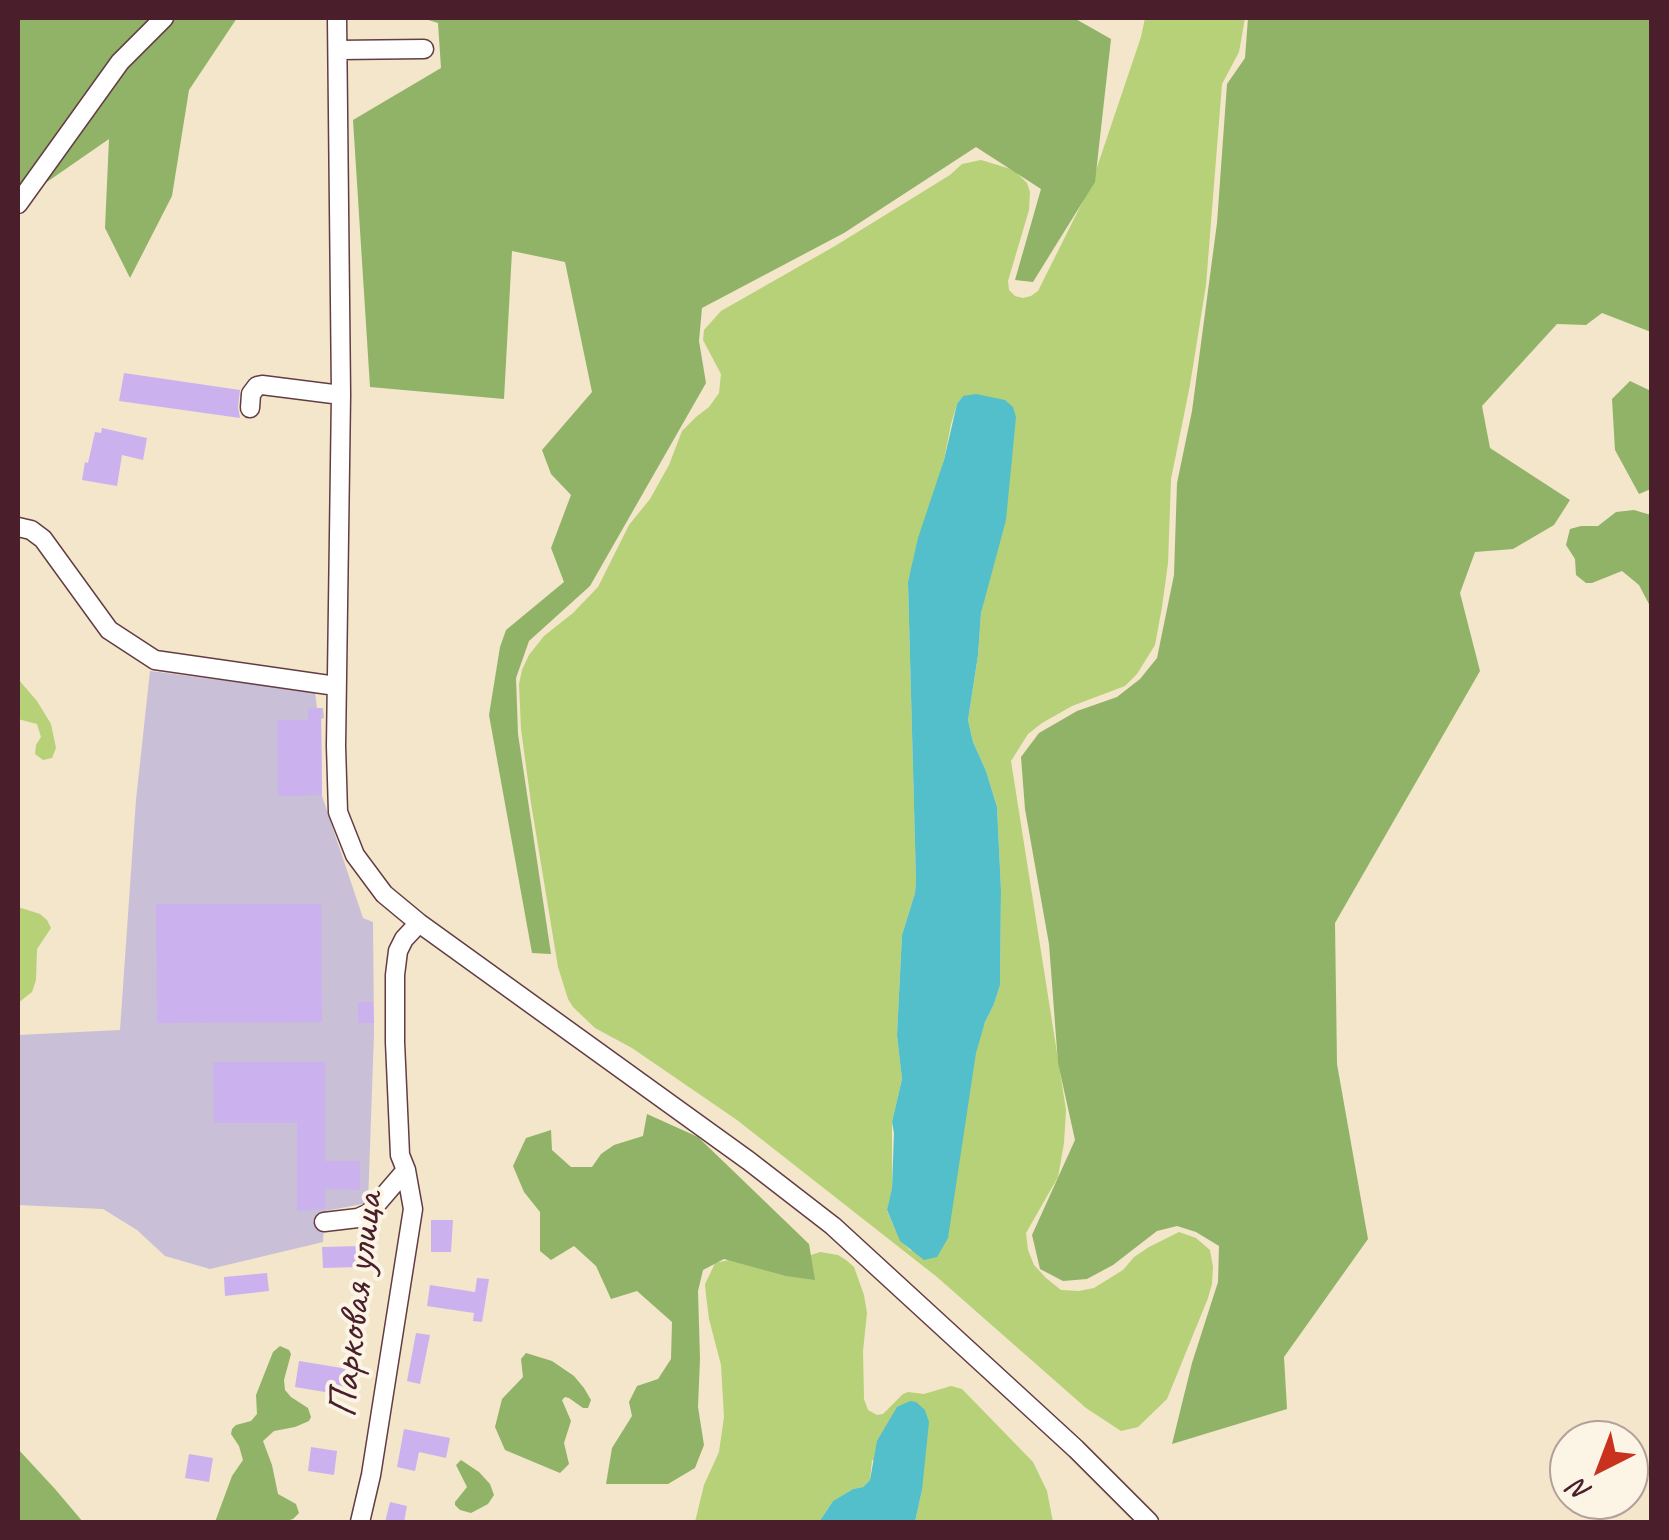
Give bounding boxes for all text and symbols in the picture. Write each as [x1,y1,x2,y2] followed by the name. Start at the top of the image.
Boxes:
[318,1190,396,1420] street label: Парковая улица
[1549,1420,1649,1520] north arrow
[1562,1472,1598,1510] text: N

